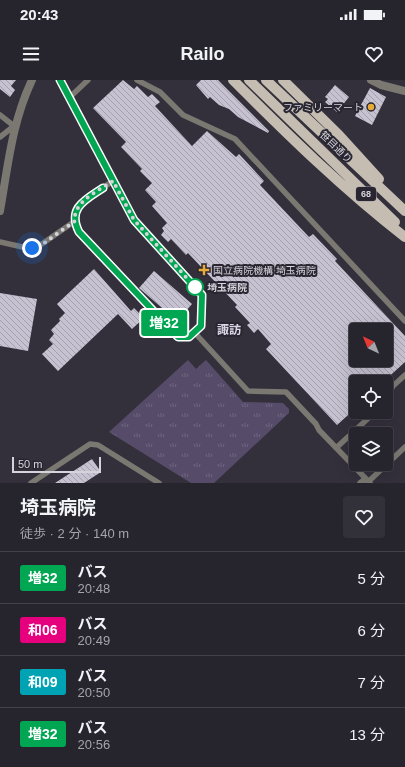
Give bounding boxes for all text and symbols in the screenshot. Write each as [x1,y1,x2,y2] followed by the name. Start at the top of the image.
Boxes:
[20,6,58,23] text: 20:43
[20,43,42,65] icon: menu
[363,43,385,65] icon: heart
[180,44,225,64] text: Railo
[283,102,363,113] place label: ファミリーマート
[366,102,376,112] marker: ファミリーマート
[318,129,354,165] street label: 笹目通り
[356,187,376,201] road number: 68
[22,238,42,258] your location
[198,264,210,276] marker: 国立病院機構 埼玉病院
[213,265,316,276] place label: 国立病院機構 埼玉病院
[186,278,204,296] marker: 埼玉病院
[207,282,247,293] place label: 埼玉病院
[141,310,187,336] line badge: 増32
[149,315,179,331] text: 増32
[217,323,241,337] district label: 諏訪
[349,323,393,367] north arrow
[349,323,393,471] map controls
[349,375,393,419] button: locate
[349,427,393,471] button: layers
[12,455,101,474] scale bar
[18,458,42,470] text: 50 m
[343,496,385,538] button: heart
[20,497,96,518] text: 埼玉病院
[20,526,129,541] text: 徒歩 · 2 分 · 140 m
[78,563,108,580] text: バス
[28,570,58,586] text: 増32
[357,570,385,587] text: 5 分
[78,581,110,596] text: 20:48
[78,615,108,632] text: バス
[28,622,58,638] text: 和06
[357,622,385,639] text: 6 分
[78,633,110,648] text: 20:49
[78,667,108,684] text: バス
[28,674,58,690] text: 和09
[357,674,385,691] text: 7 分
[78,685,110,700] text: 20:50
[78,719,108,736] text: バス
[28,726,58,742] text: 増32
[349,726,385,743] text: 13 分
[78,737,110,752] text: 20:56

